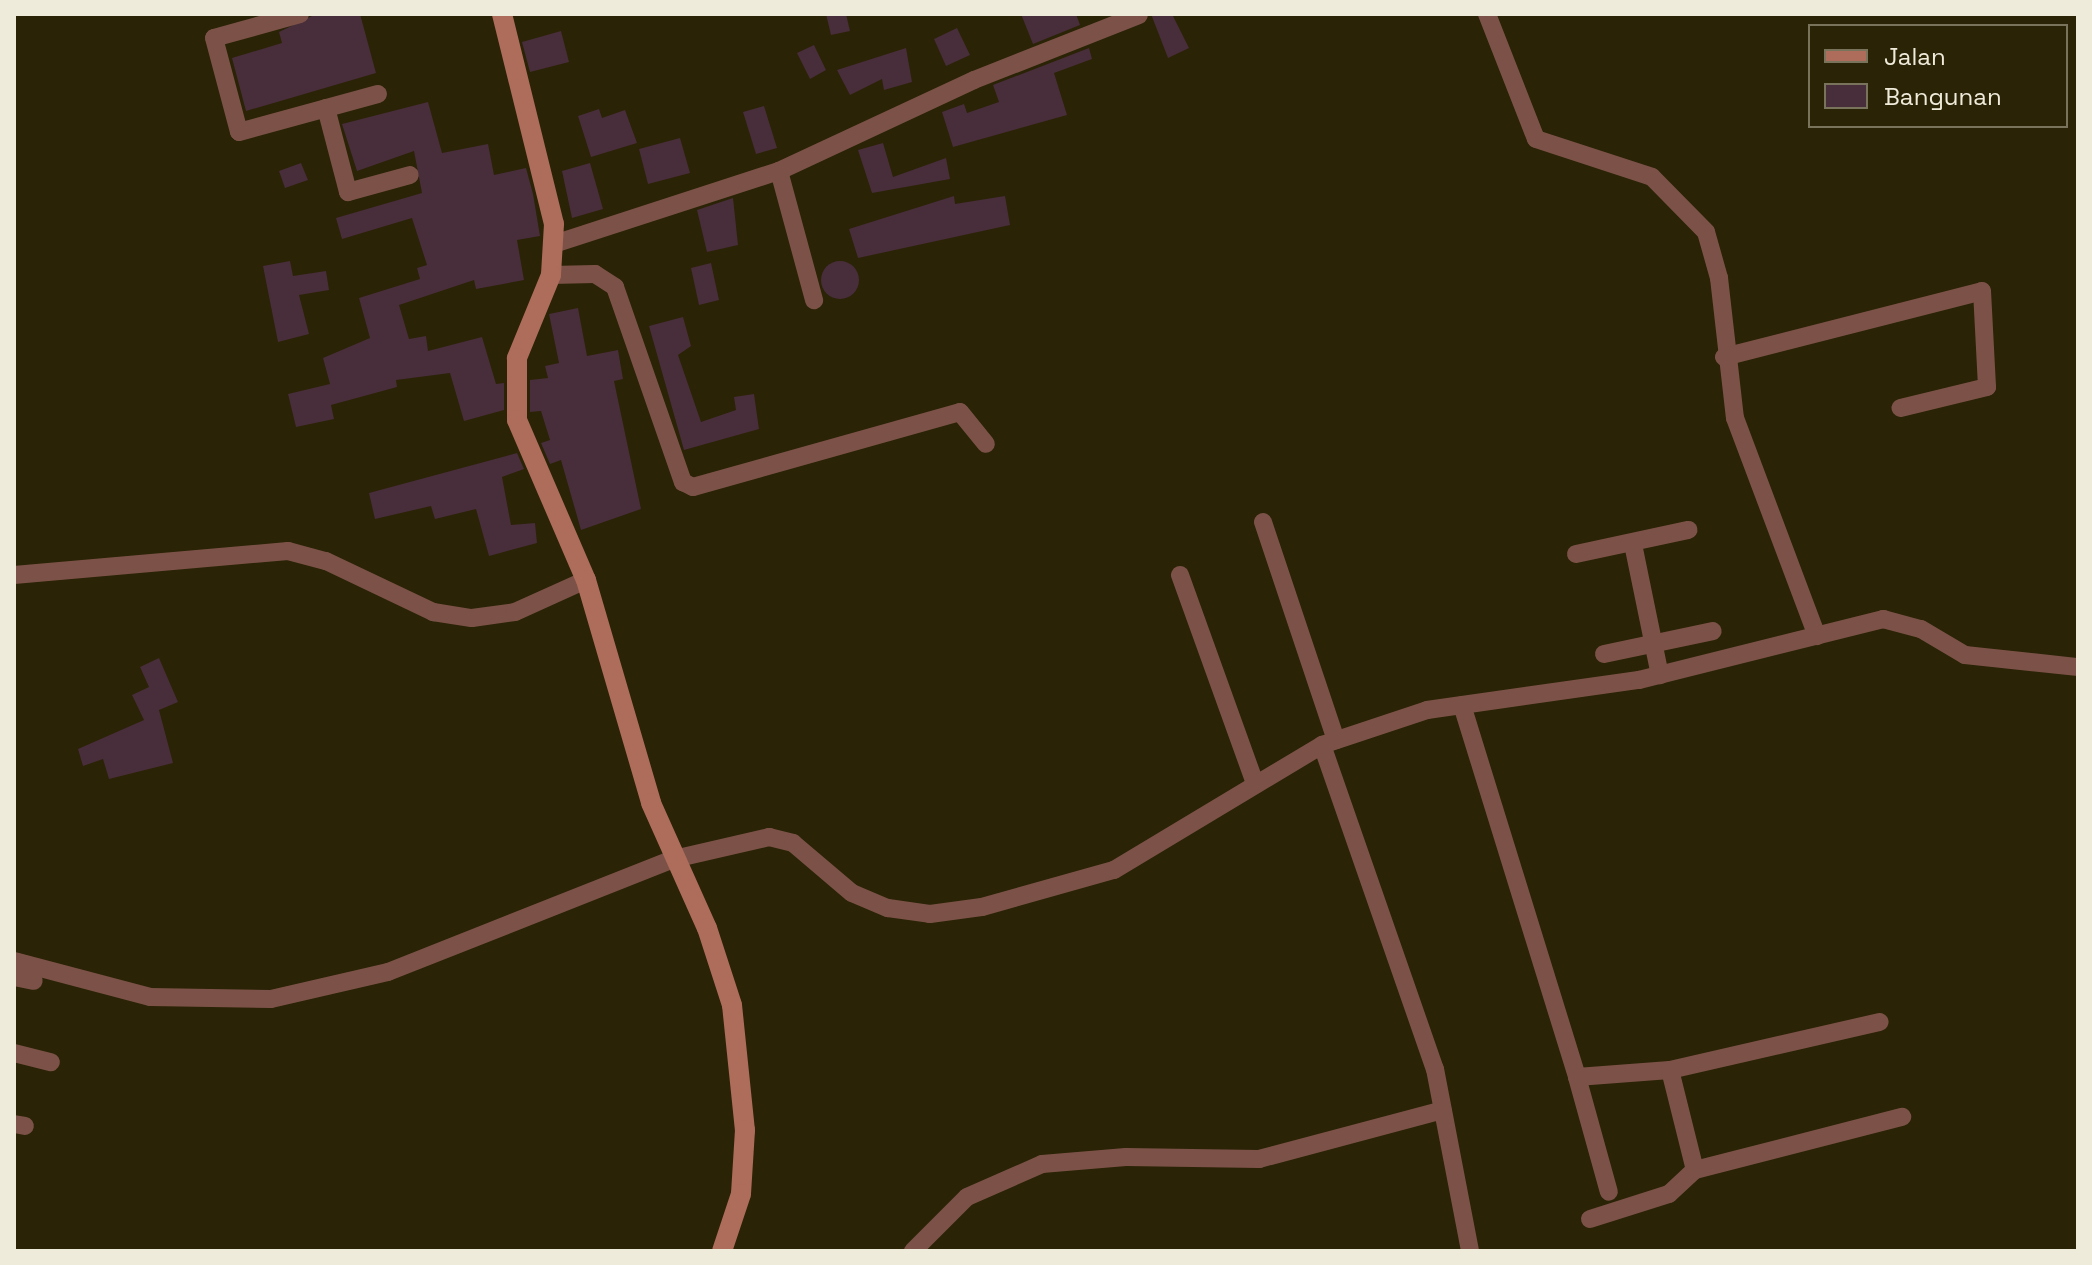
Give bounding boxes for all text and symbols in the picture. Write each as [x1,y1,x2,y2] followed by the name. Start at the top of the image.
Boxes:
[1808,24,2068,128] legend
[1884,41,1946,72] text: Jalan
[1884,81,2002,112] text: Bangunan

